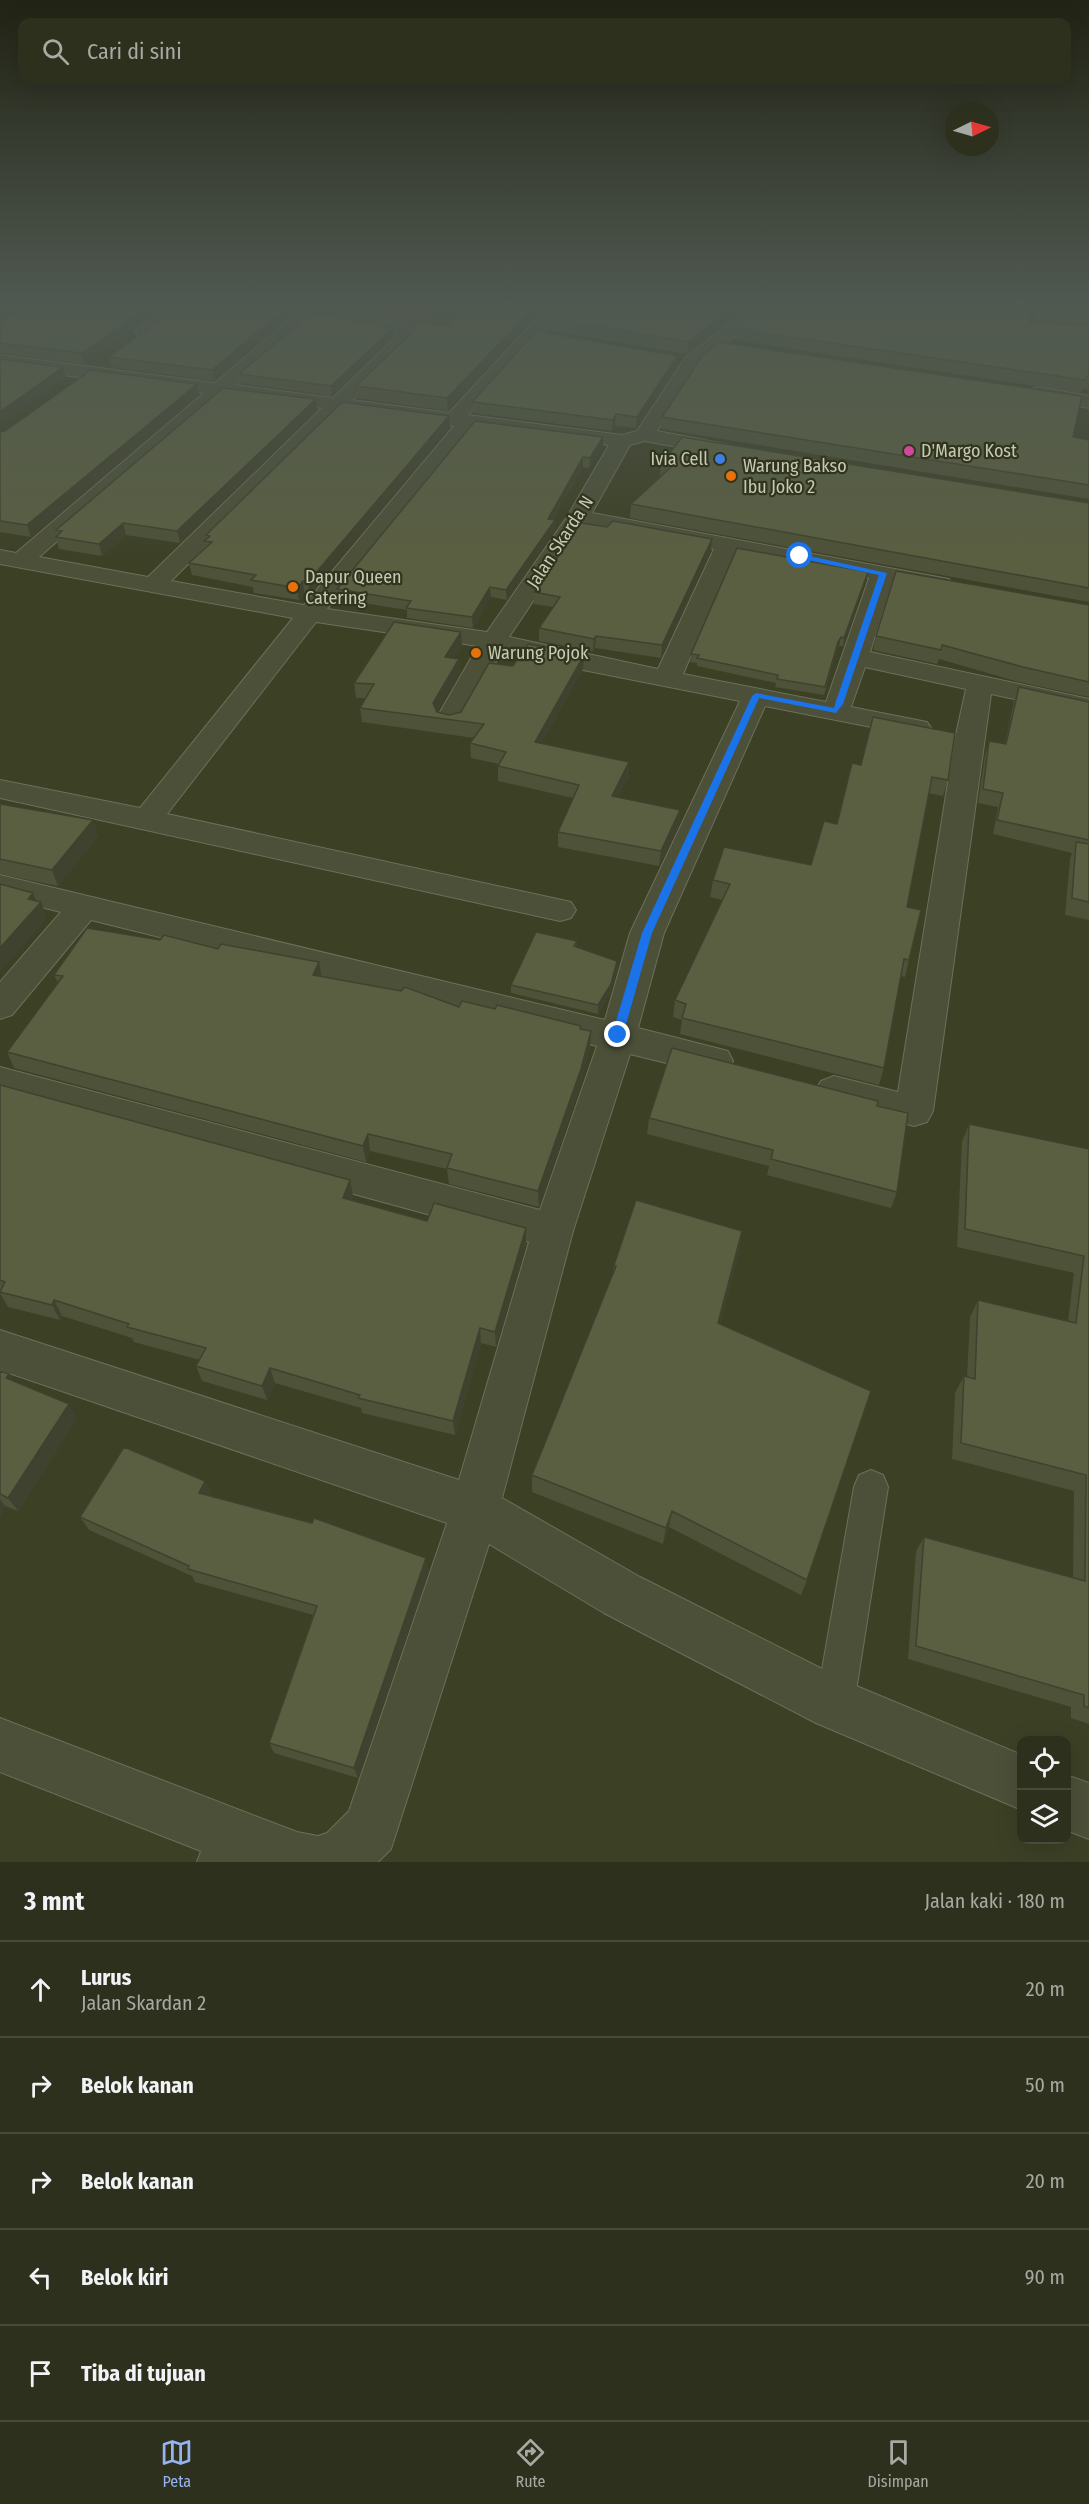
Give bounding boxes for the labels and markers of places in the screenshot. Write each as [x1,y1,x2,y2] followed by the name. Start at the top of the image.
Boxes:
[921,440,1017,462] place label: D'Margo Kost
[902,444,916,458] marker: D'Margo Kost
[651,448,708,470] place label: Ivia Cell
[713,452,727,466] marker: Ivia Cell
[743,455,847,498] place label: Warung Bakso Ibu Joko 2
[724,469,738,483] marker: Warung Bakso Ibu Joko 2
[305,566,402,609] place label: Dapur Queen Catering
[286,580,300,594] marker: Dapur Queen Catering
[488,642,589,664] place label: Warung Pojok
[469,646,483,660] marker: Warung Pojok

